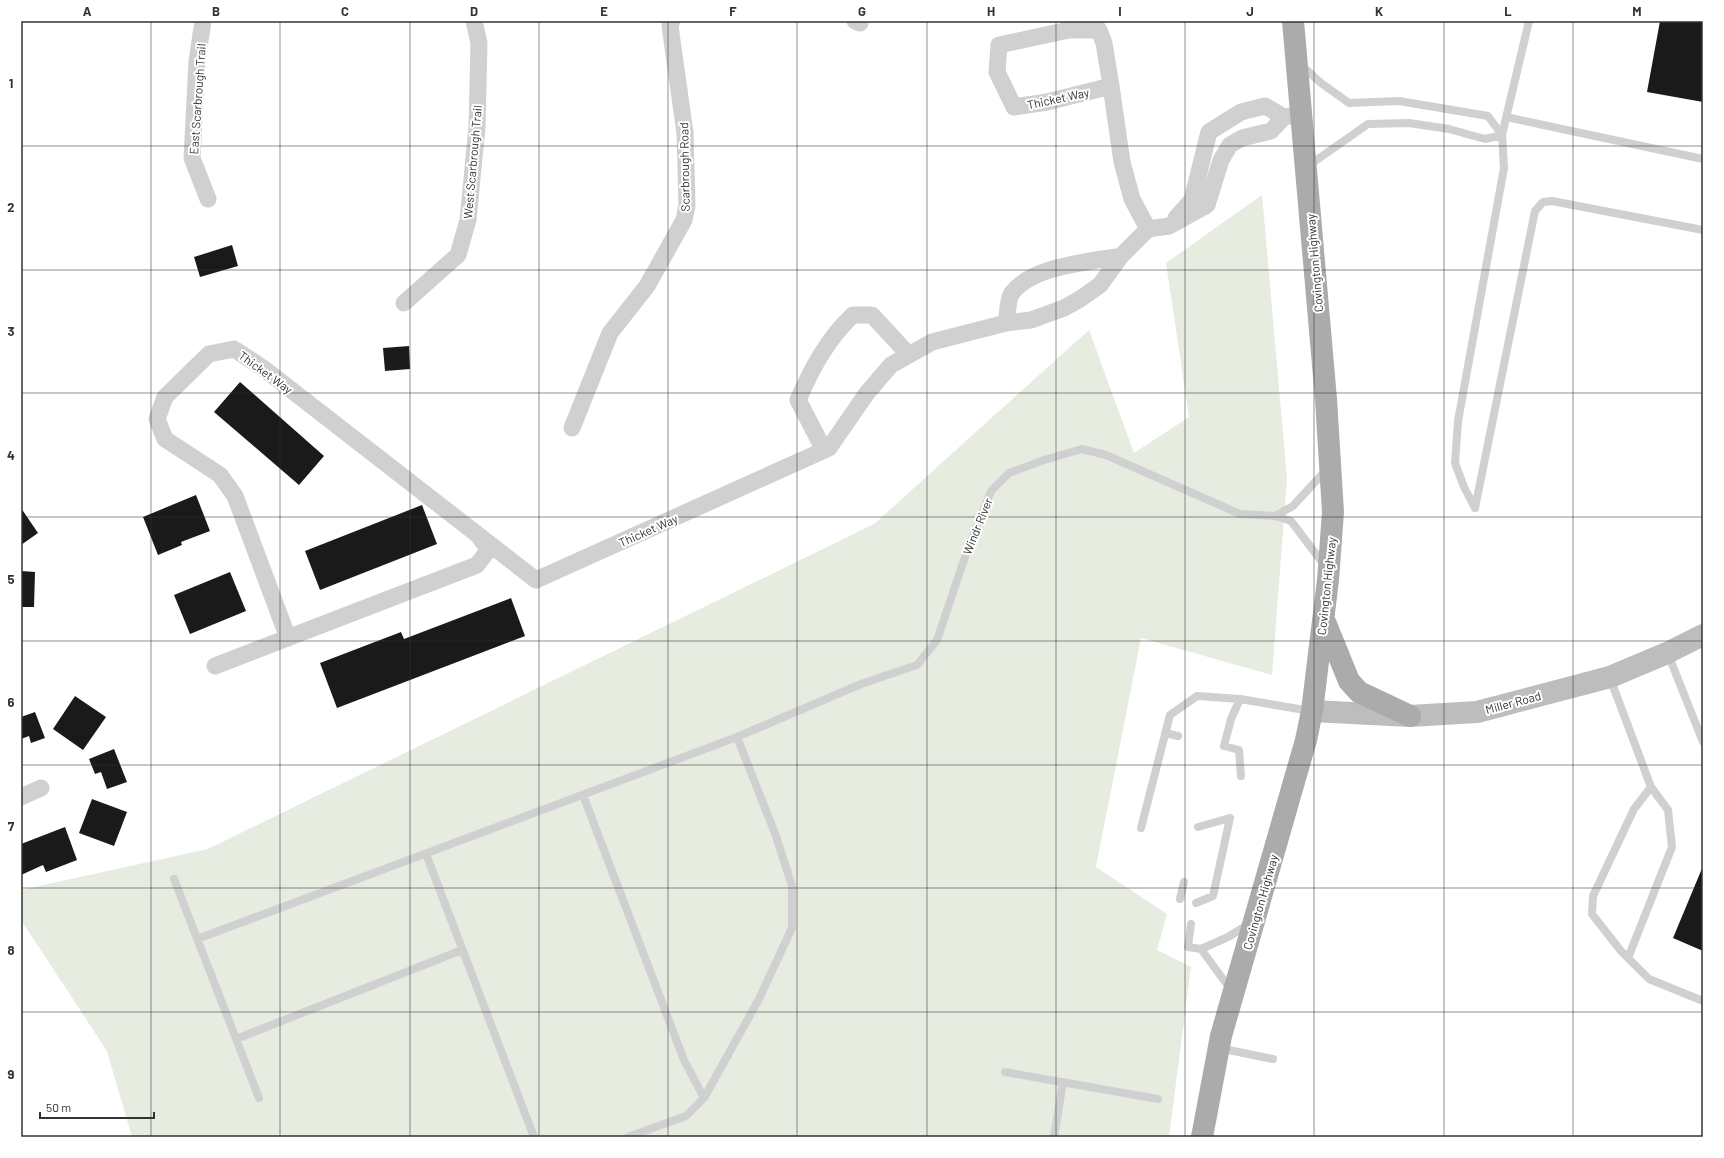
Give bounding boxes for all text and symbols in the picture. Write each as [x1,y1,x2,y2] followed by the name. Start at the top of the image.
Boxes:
[83,3,92,19] text: A
[212,3,220,19] text: B
[341,3,349,19] text: C
[470,3,478,19] text: D
[600,3,608,19] text: E
[729,3,737,19] text: F
[858,3,866,19] text: G
[987,3,995,19] text: H
[1118,3,1122,19] text: I
[1246,3,1254,19] text: J
[1375,3,1383,19] text: K
[1504,3,1512,19] text: L
[1632,3,1642,19] text: M
[186,43,208,155] street label: East Scarbrough Trail
[9,75,13,91] text: 1
[1026,85,1091,111] street label: Thicket Way
[460,105,484,219] street label: West Scarbrough Trail
[676,122,692,212] street label: Scarbrough Road
[7,199,15,215] text: 2
[1303,213,1325,313] street label: Covington Highway
[7,323,15,339] text: 3
[236,348,296,396] street label: Thicket Way
[7,447,15,463] text: 4
[959,495,995,556] street label: Windr River
[616,511,680,549] street label: Thicket Way
[1314,536,1338,636] street label: Covington Highway
[7,571,15,587] text: 5
[1484,688,1542,716] street label: Miller Road
[8,694,15,710] text: 6
[8,818,15,834] text: 7
[1240,852,1280,951] street label: Covington Highway
[7,942,15,958] text: 8
[8,1066,15,1082] text: 9
[40,1094,154,1120] scale bar
[46,1100,71,1114] text: 50 m

